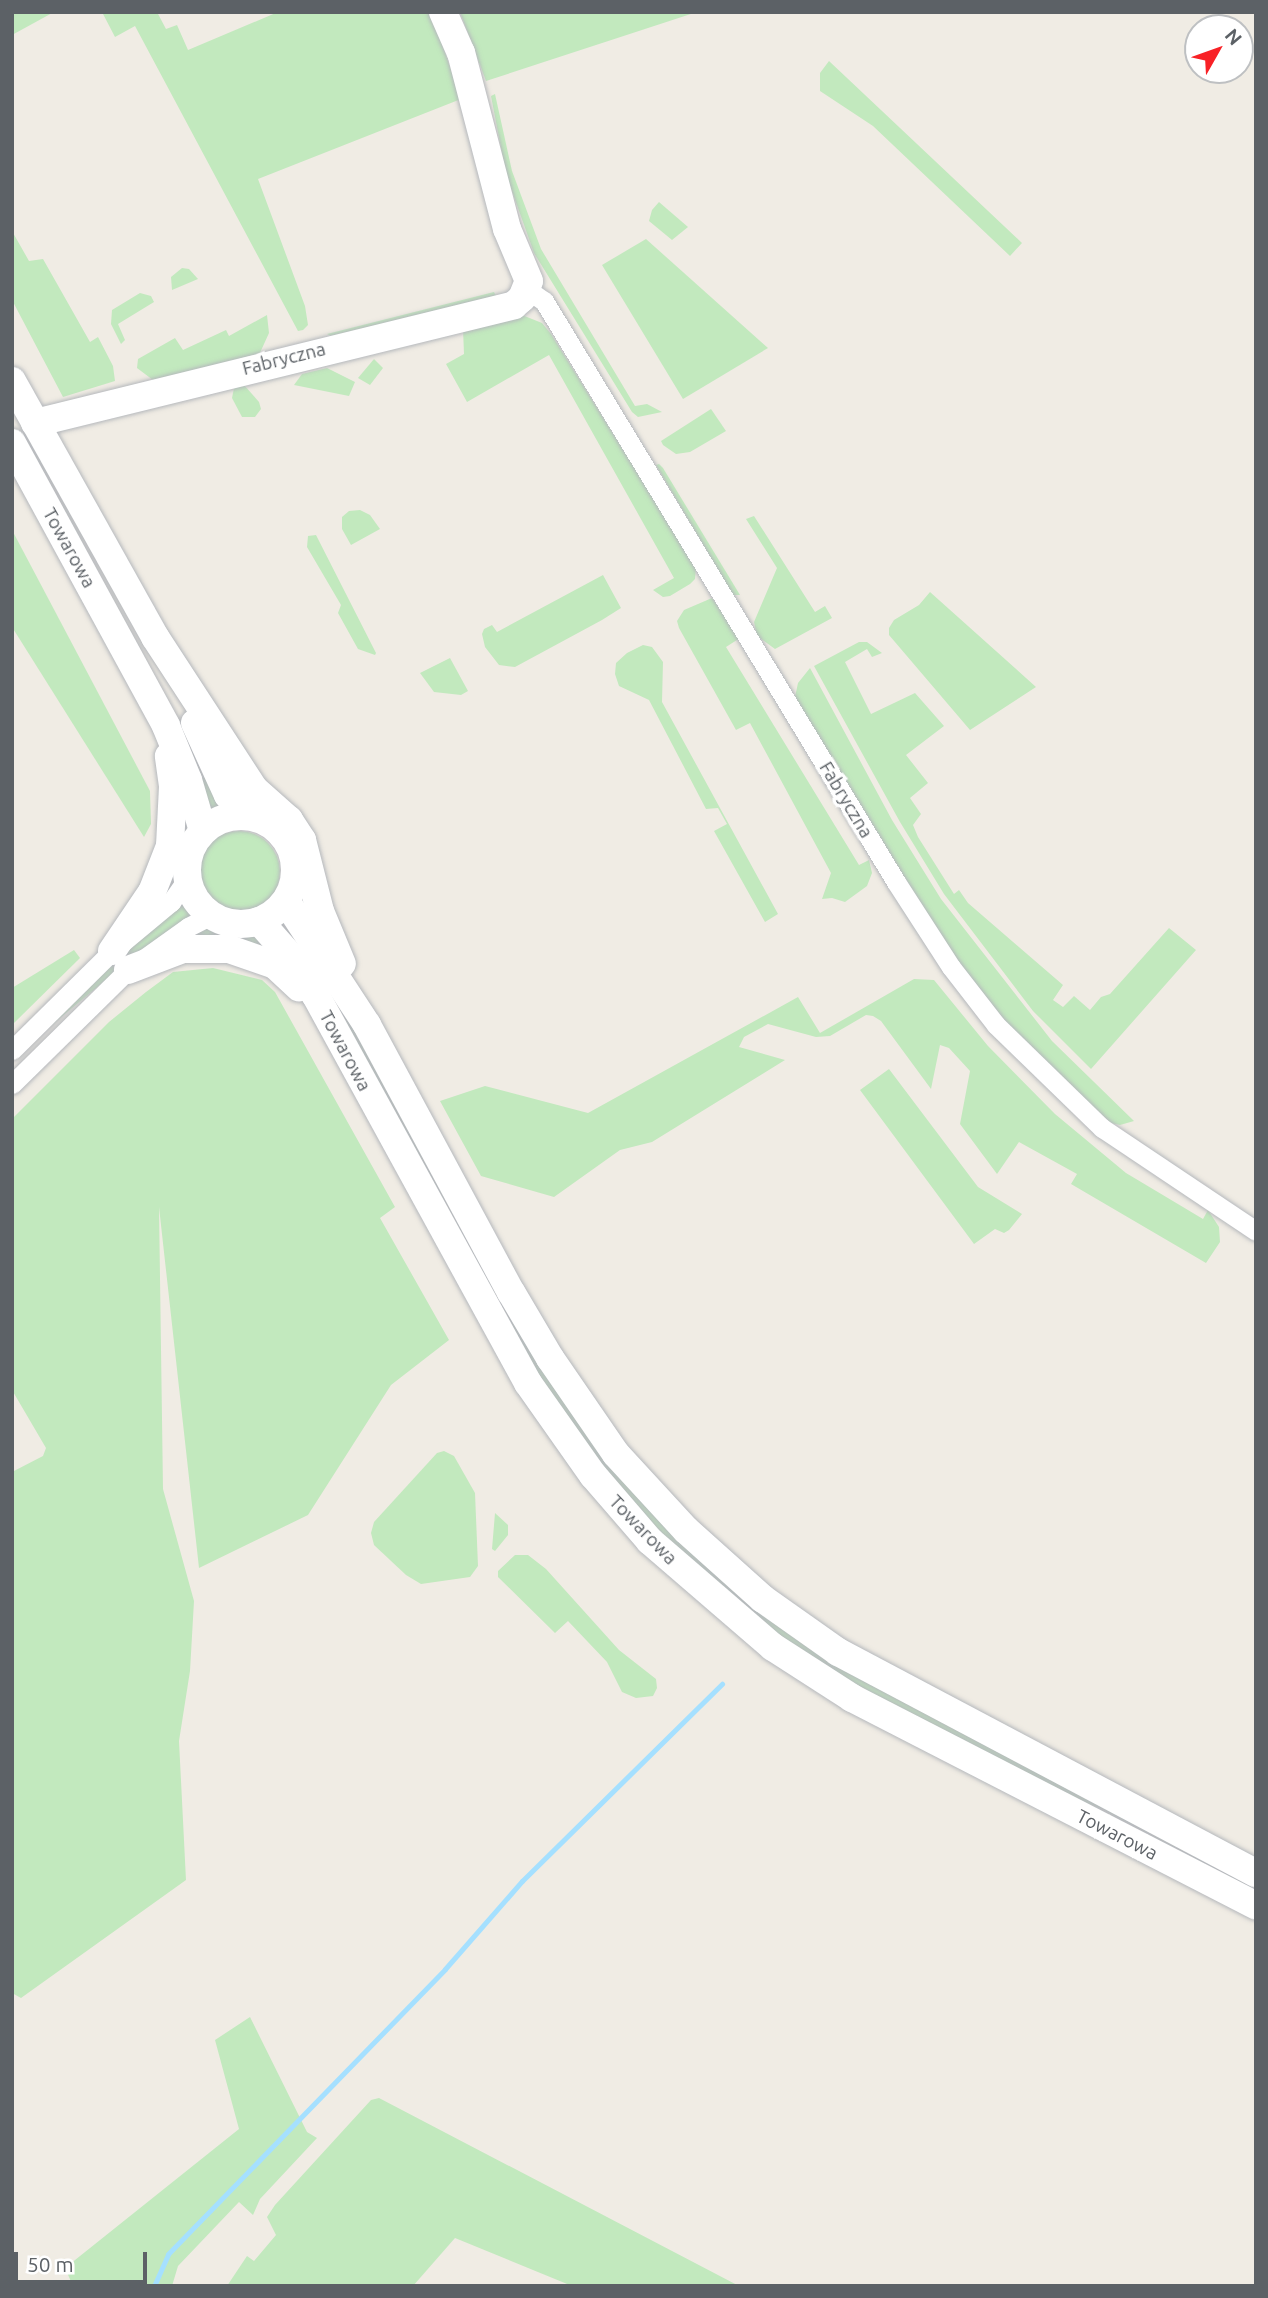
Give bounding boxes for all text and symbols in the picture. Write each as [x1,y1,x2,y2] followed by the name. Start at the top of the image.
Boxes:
[1184,14,1254,84] north arrow
[1221,24,1247,49] text: N
[240,338,328,380] street label: Fabryczna
[38,504,100,592] street label: Towarowa
[814,758,878,842] street label: Fabryczna
[314,1007,376,1095] street label: Towarowa
[604,1490,682,1570] street label: Towarowa
[1073,1805,1161,1865] street label: Towarowa
[18,2238,150,2282] scale bar
[27,2252,74,2276] text: 50 m

